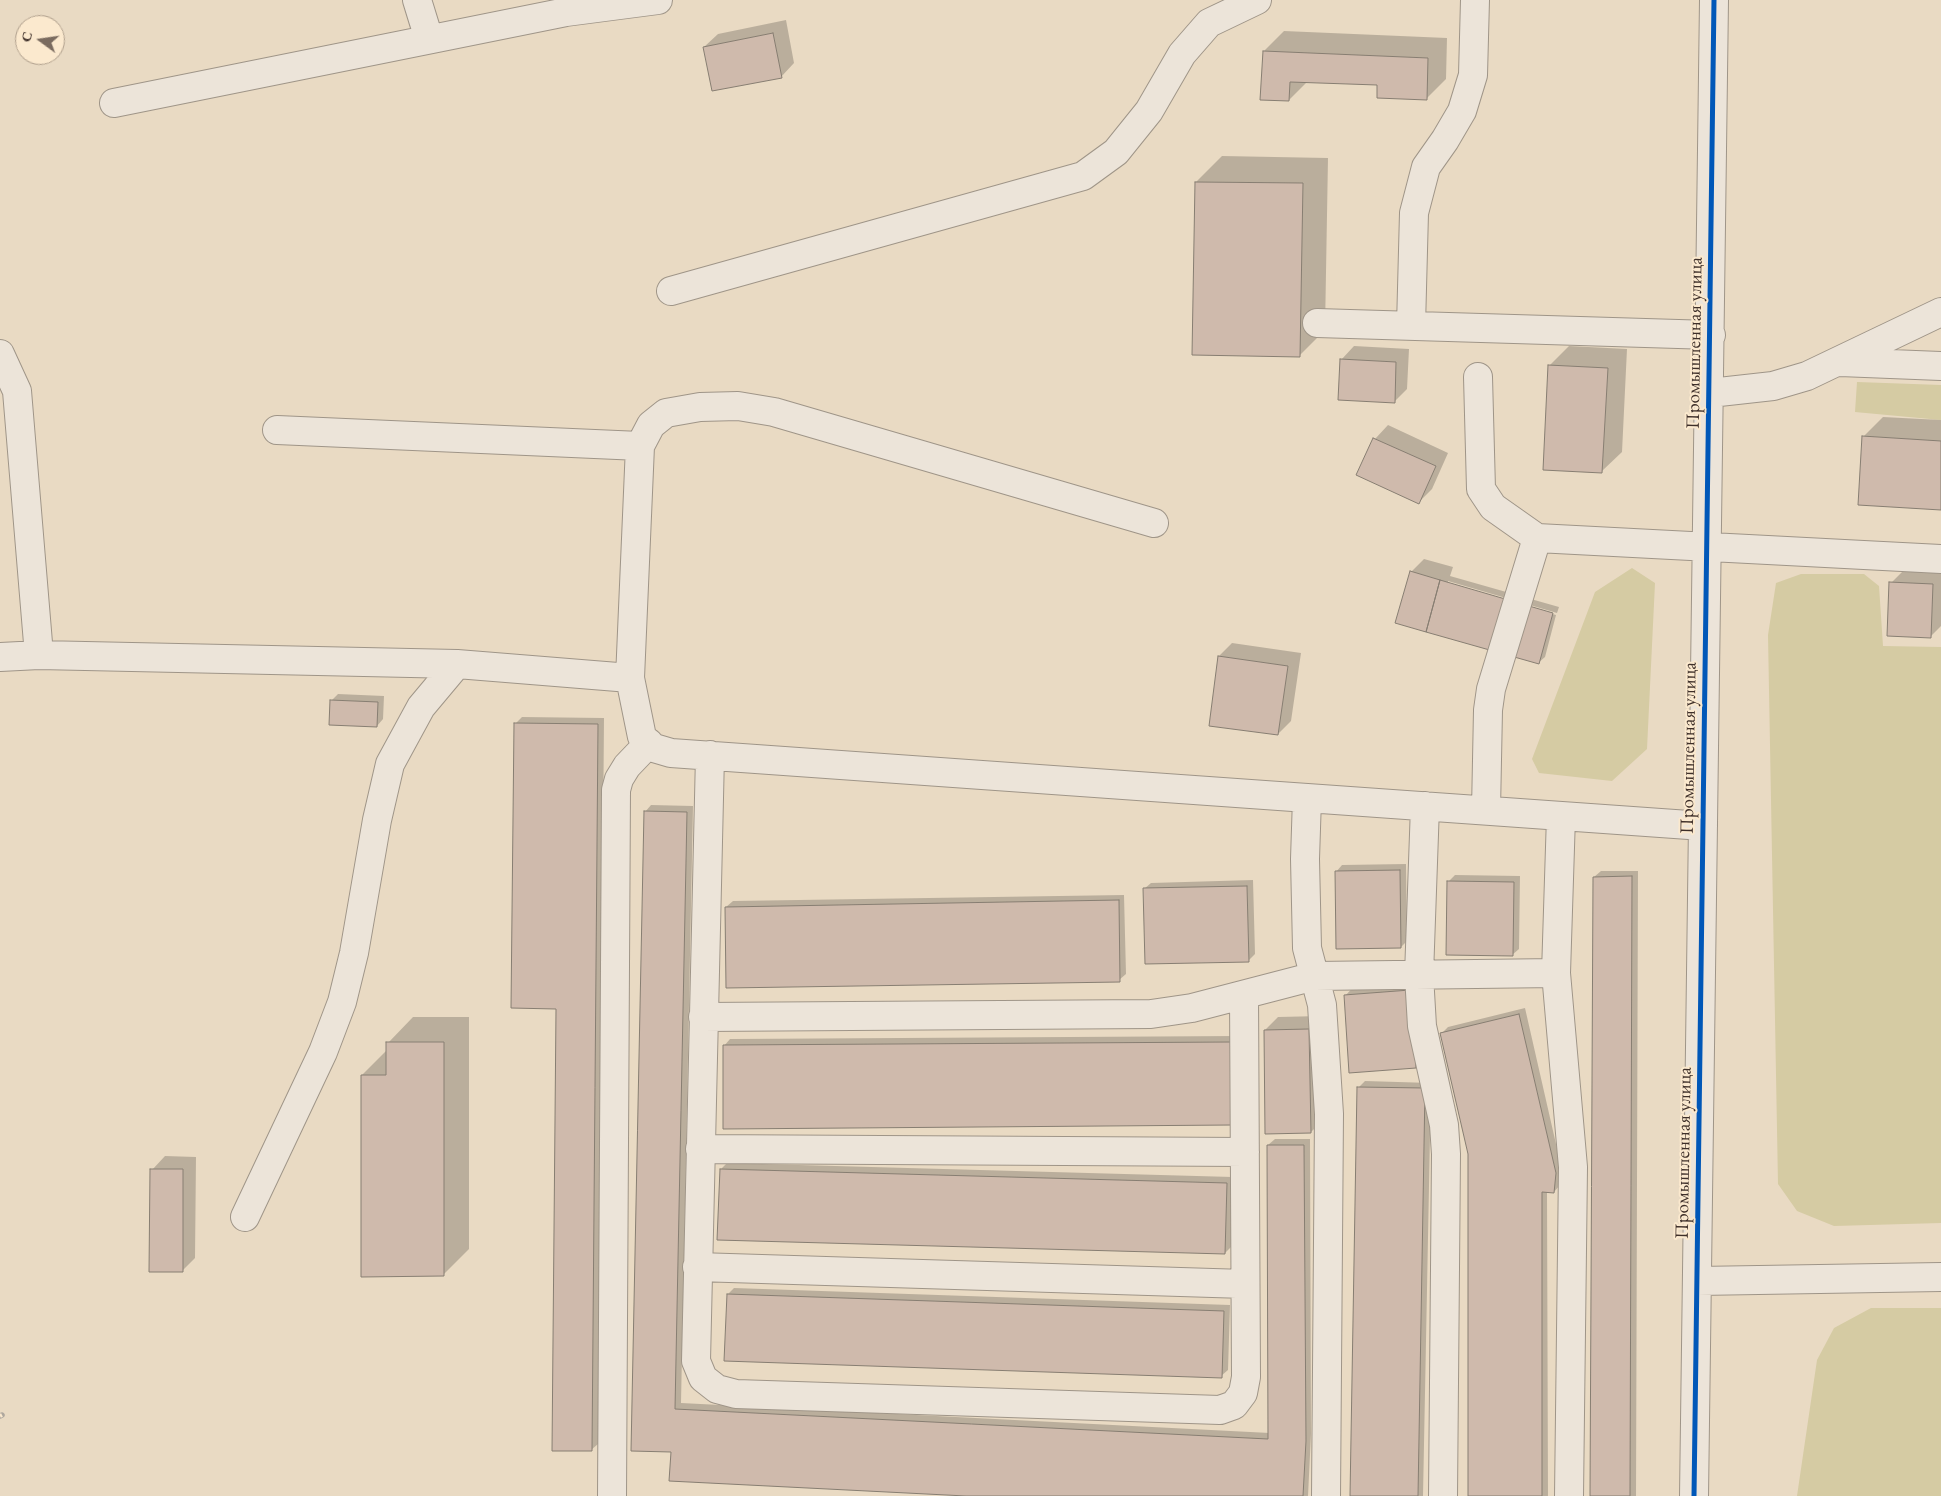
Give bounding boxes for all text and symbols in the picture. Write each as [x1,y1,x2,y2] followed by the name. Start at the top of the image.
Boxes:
[15,15,65,65] north arrow
[16,30,36,44] text: С
[1682,257,1708,429] street label: Промышленная улица
[1676,662,1702,834] street label: Промышленная улица
[1671,1067,1697,1239] street label: Промышленная улица

